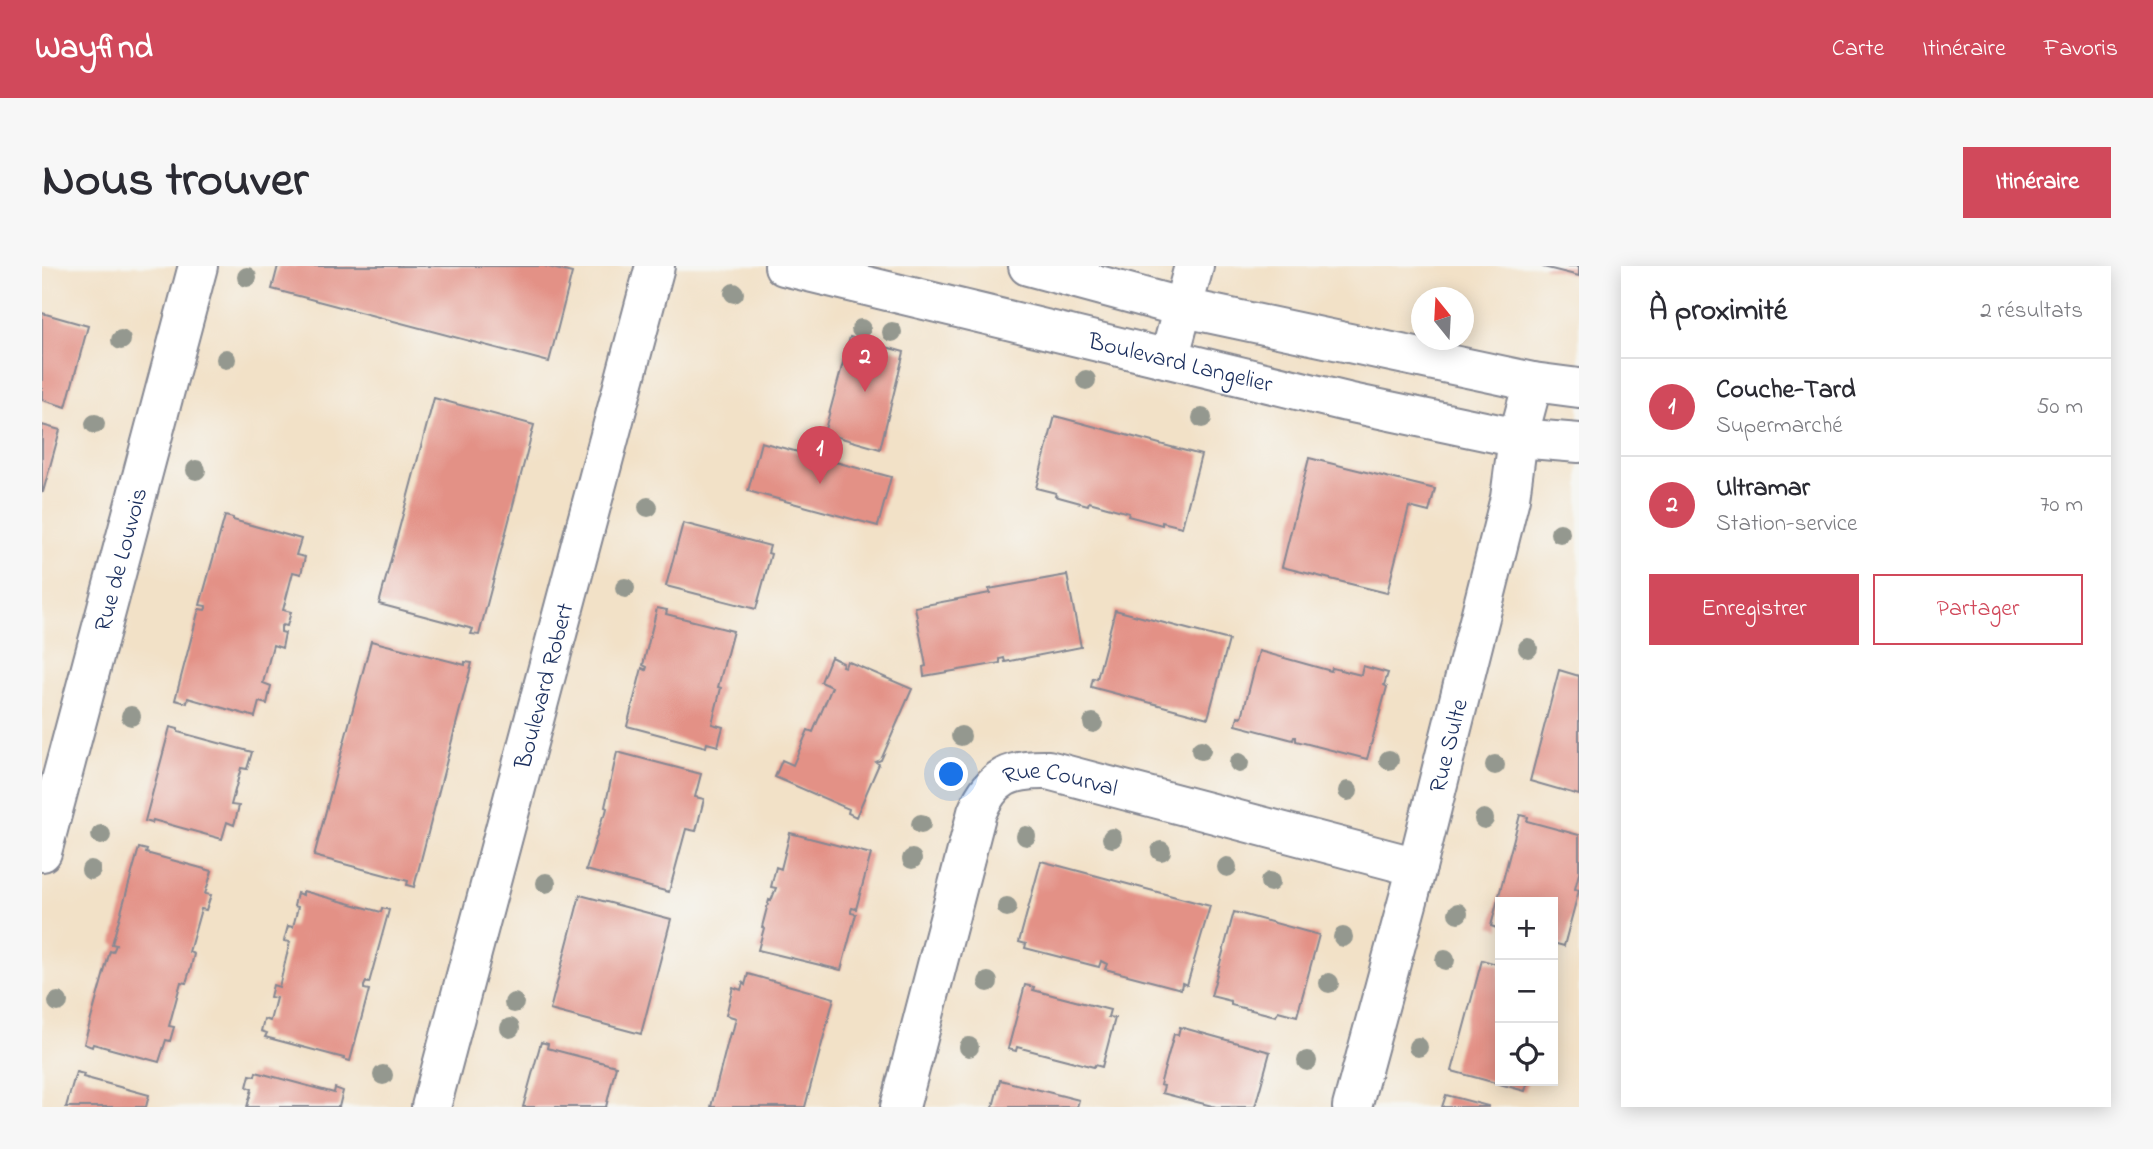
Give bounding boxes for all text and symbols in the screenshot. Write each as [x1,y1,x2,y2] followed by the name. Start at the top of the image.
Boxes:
[35,25,153,73] text: Wayfind
[1832,32,1884,67] text: Carte
[1922,32,2006,67] text: Itinéraire
[2044,32,2118,67] text: Favoris
[42,146,308,218] text: Nous trouver
[1963,147,2111,218] button: Itinéraire
[1411,287,1474,350] north arrow
[1649,290,1787,334] text: À proximité
[1980,295,2083,328] text: 2 résultats
[1083,325,1276,403] street label: Boulevard Langelier
[842,334,888,392] pin: 2
[1716,372,1856,410] text: Couche-Tard
[1668,391,1676,424] text: 1
[2036,391,2083,424] text: 50 m
[1716,410,1843,443] text: Supermarché
[797,426,843,484] pin: 1
[1716,470,1810,508] text: Ultramar
[87,484,158,636] street label: Rue de Louvois
[1666,489,1678,522] text: 2
[2040,489,2083,522] text: 70 m
[1716,508,1857,541] text: Station-service
[1649,574,1859,645] button: Enregistrer
[1873,574,2083,645] button: Partager
[507,600,584,774] street label: Boulevard Robert
[1421,695,1479,797] street label: Rue Sulte
[998,755,1121,808] street label: Rue Courval
[934,757,968,791] your location
[1495,897,1558,1086] map controls
[1495,897,1558,960] button: +
[1495,960,1558,1023] button: −
[1495,1023,1558,1086] button: locate

